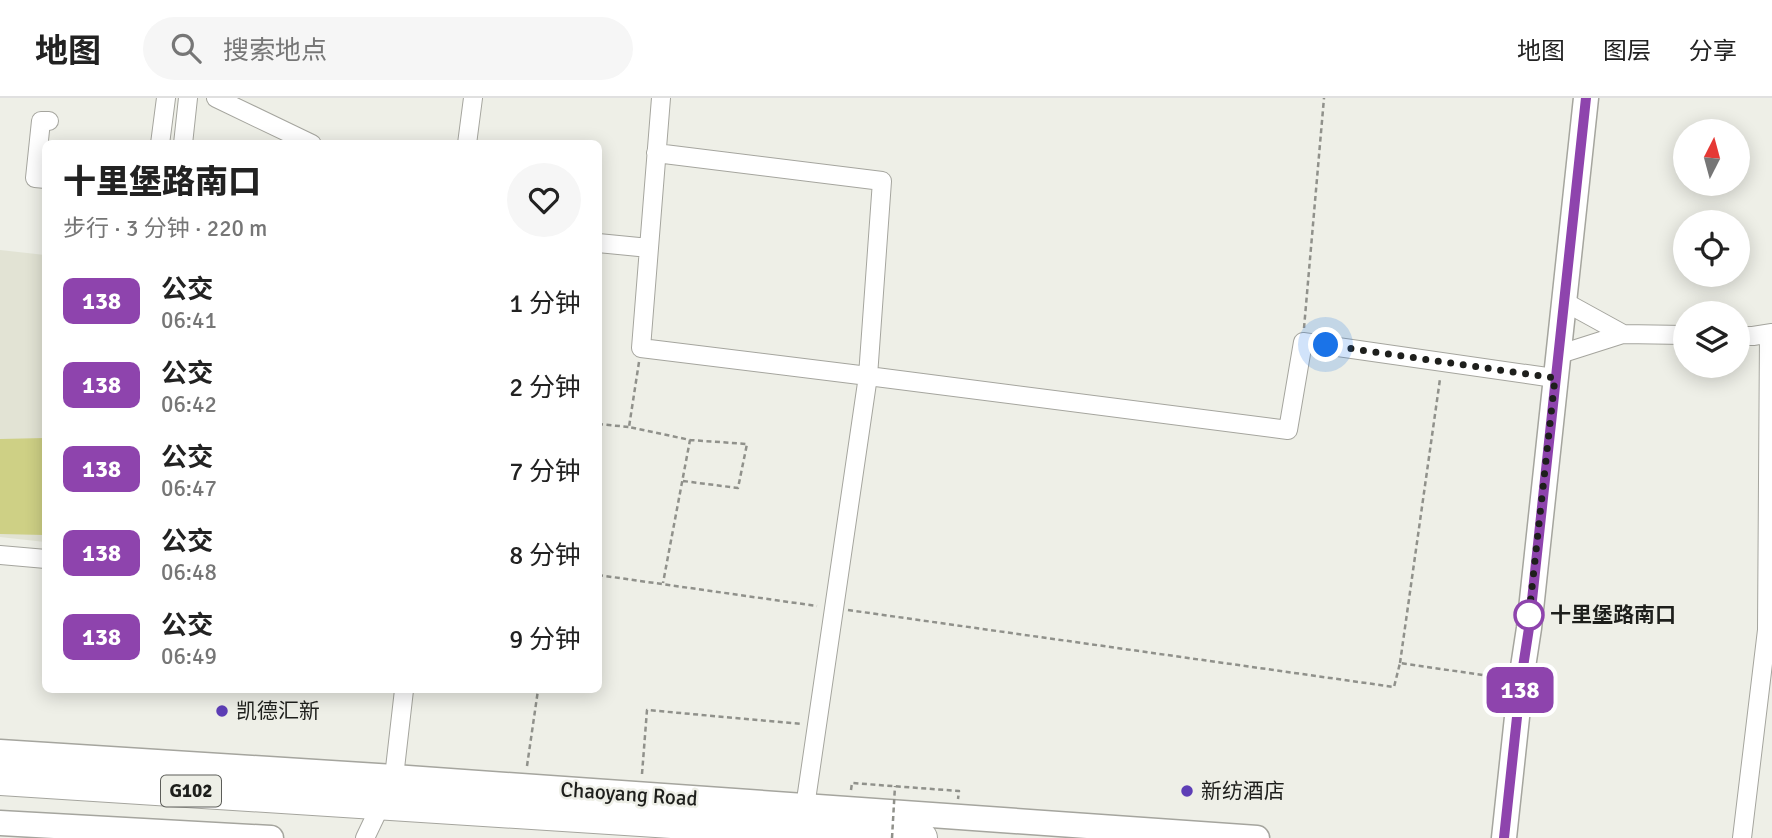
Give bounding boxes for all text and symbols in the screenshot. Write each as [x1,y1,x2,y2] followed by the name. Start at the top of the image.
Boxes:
[143,17,633,80] search box
[167,29,205,67] icon: search
[35,31,101,72] text: 地图
[223,35,327,67] text: 搜索地点
[1517,36,1565,66] text: 地图
[1603,36,1651,66] text: 图层
[1689,36,1737,66] text: 分享
[1673,119,1750,196] north arrow
[1673,119,1750,378] map controls
[63,162,261,203] text: 十里堡路南口
[507,163,581,237] button: heart
[1673,210,1750,287] button: locate
[63,214,267,243] text: 步行 · 3 分钟 · 220 m
[161,274,213,306] text: 公交
[82,286,121,316] text: 138
[509,288,581,320] text: 1 分钟
[1673,301,1750,378] button: layers
[161,306,217,335] text: 06:41
[1308,327,1343,362] your location
[161,358,213,390] text: 公交
[82,370,121,400] text: 138
[509,372,581,404] text: 2 分钟
[161,390,217,419] text: 06:42
[161,442,213,474] text: 公交
[82,454,121,484] text: 138
[509,456,581,488] text: 7 分钟
[161,474,217,503] text: 06:47
[161,526,213,558] text: 公交
[82,538,121,568] text: 138
[509,540,581,572] text: 8 分钟
[161,558,217,587] text: 06:48
[1514,600,1544,630] marker: 十里堡路南口
[1550,602,1676,628] place label: 十里堡路南口
[161,610,213,642] text: 公交
[82,622,121,652] text: 138
[509,624,581,656] text: 9 分钟
[161,642,217,671] text: 06:49
[1480,667,1560,713] line badge: 138
[1501,675,1539,705] text: 138
[236,698,320,724] place label: 凯德汇新
[214,703,230,719] marker: 凯德汇新
[161,776,221,806] road number: G102
[559,776,699,812] street label: Chaoyang Road
[1201,778,1285,804] place label: 新纺酒店
[1179,783,1195,799] marker: 新纺酒店

